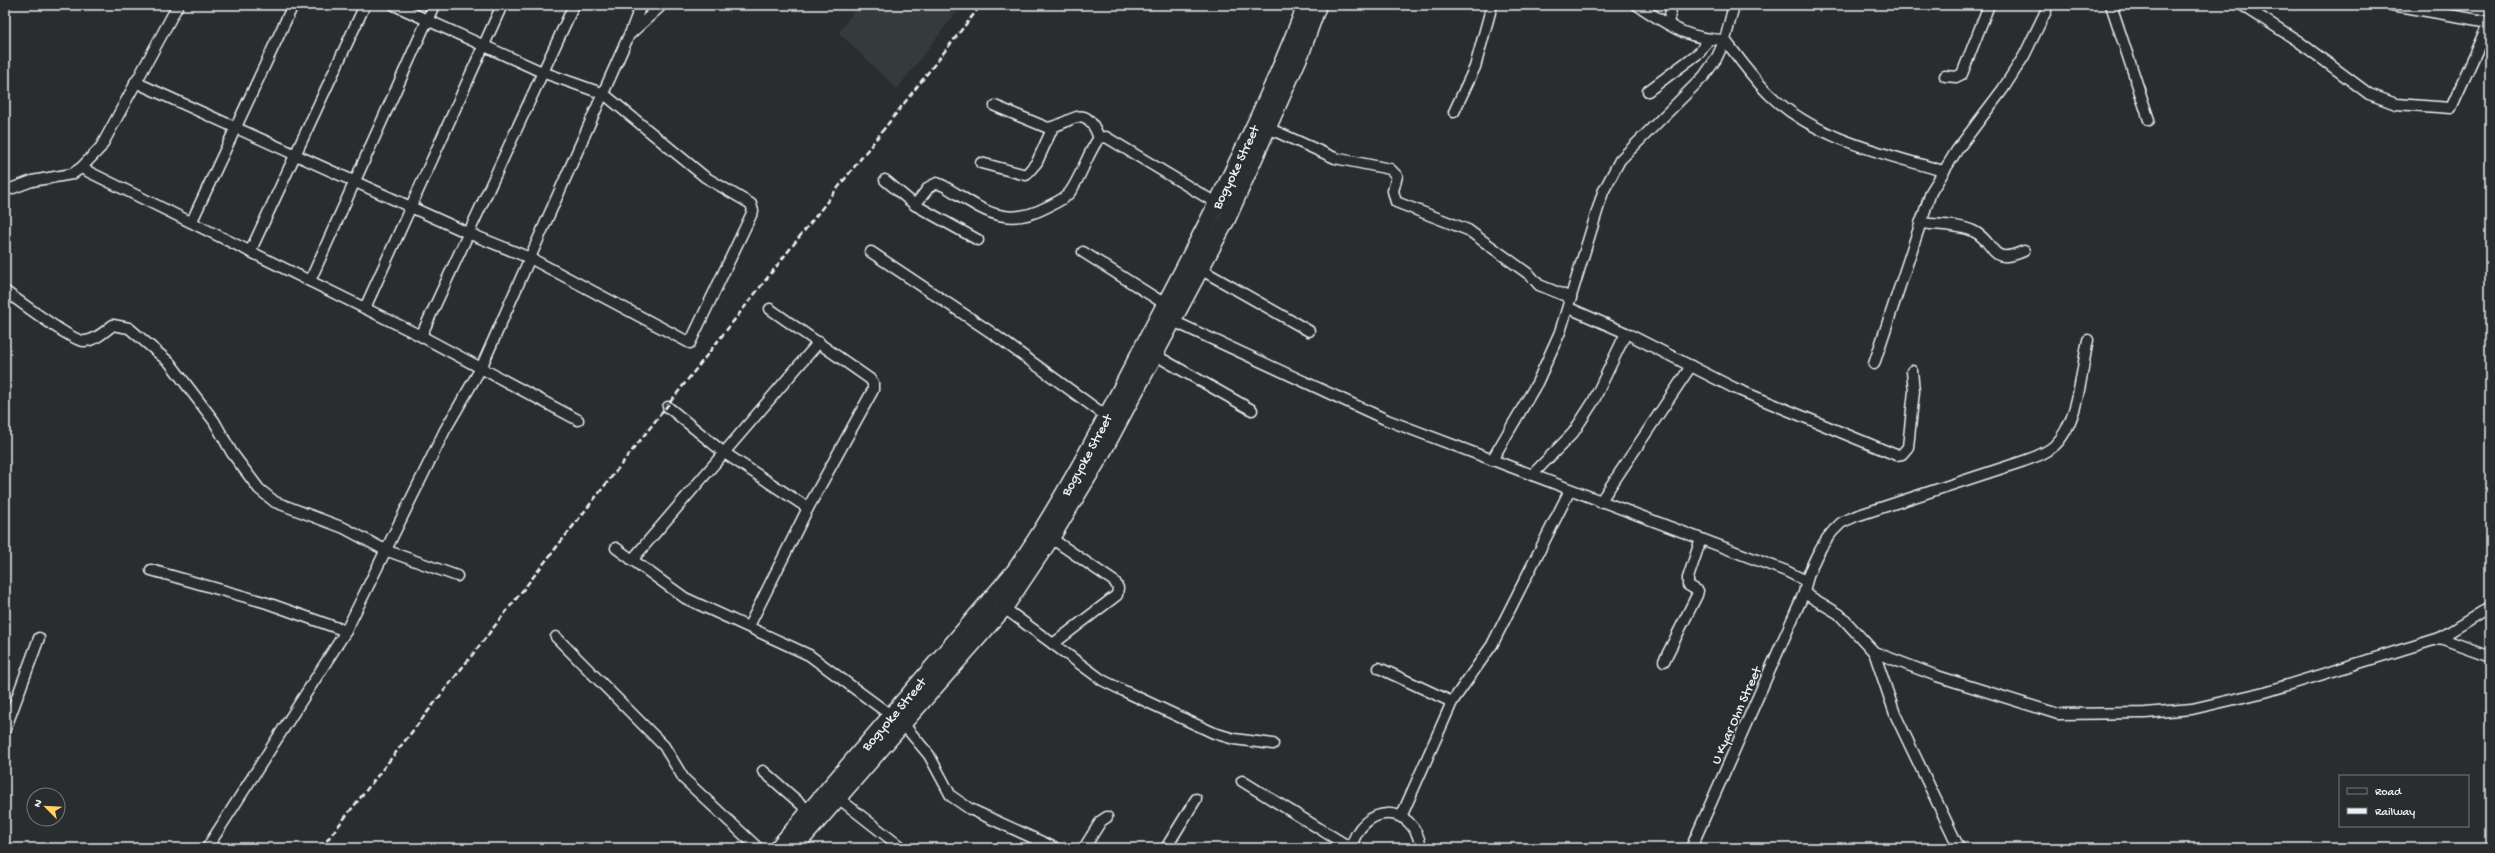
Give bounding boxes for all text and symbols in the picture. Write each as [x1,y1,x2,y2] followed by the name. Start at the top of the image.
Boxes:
[1209,122,1265,213] street label: Bogyoke Street
[1058,411,1118,500] street label: Bogyoke Street
[1708,663,1767,768] street label: U Kyar Ohn Street
[858,674,932,756] street label: Bogyoke Street
[2339,775,2469,827] legend
[2375,786,2402,800] text: Road
[26,787,66,827] north arrow
[32,798,46,809] text: N
[2375,806,2415,820] text: Railway

